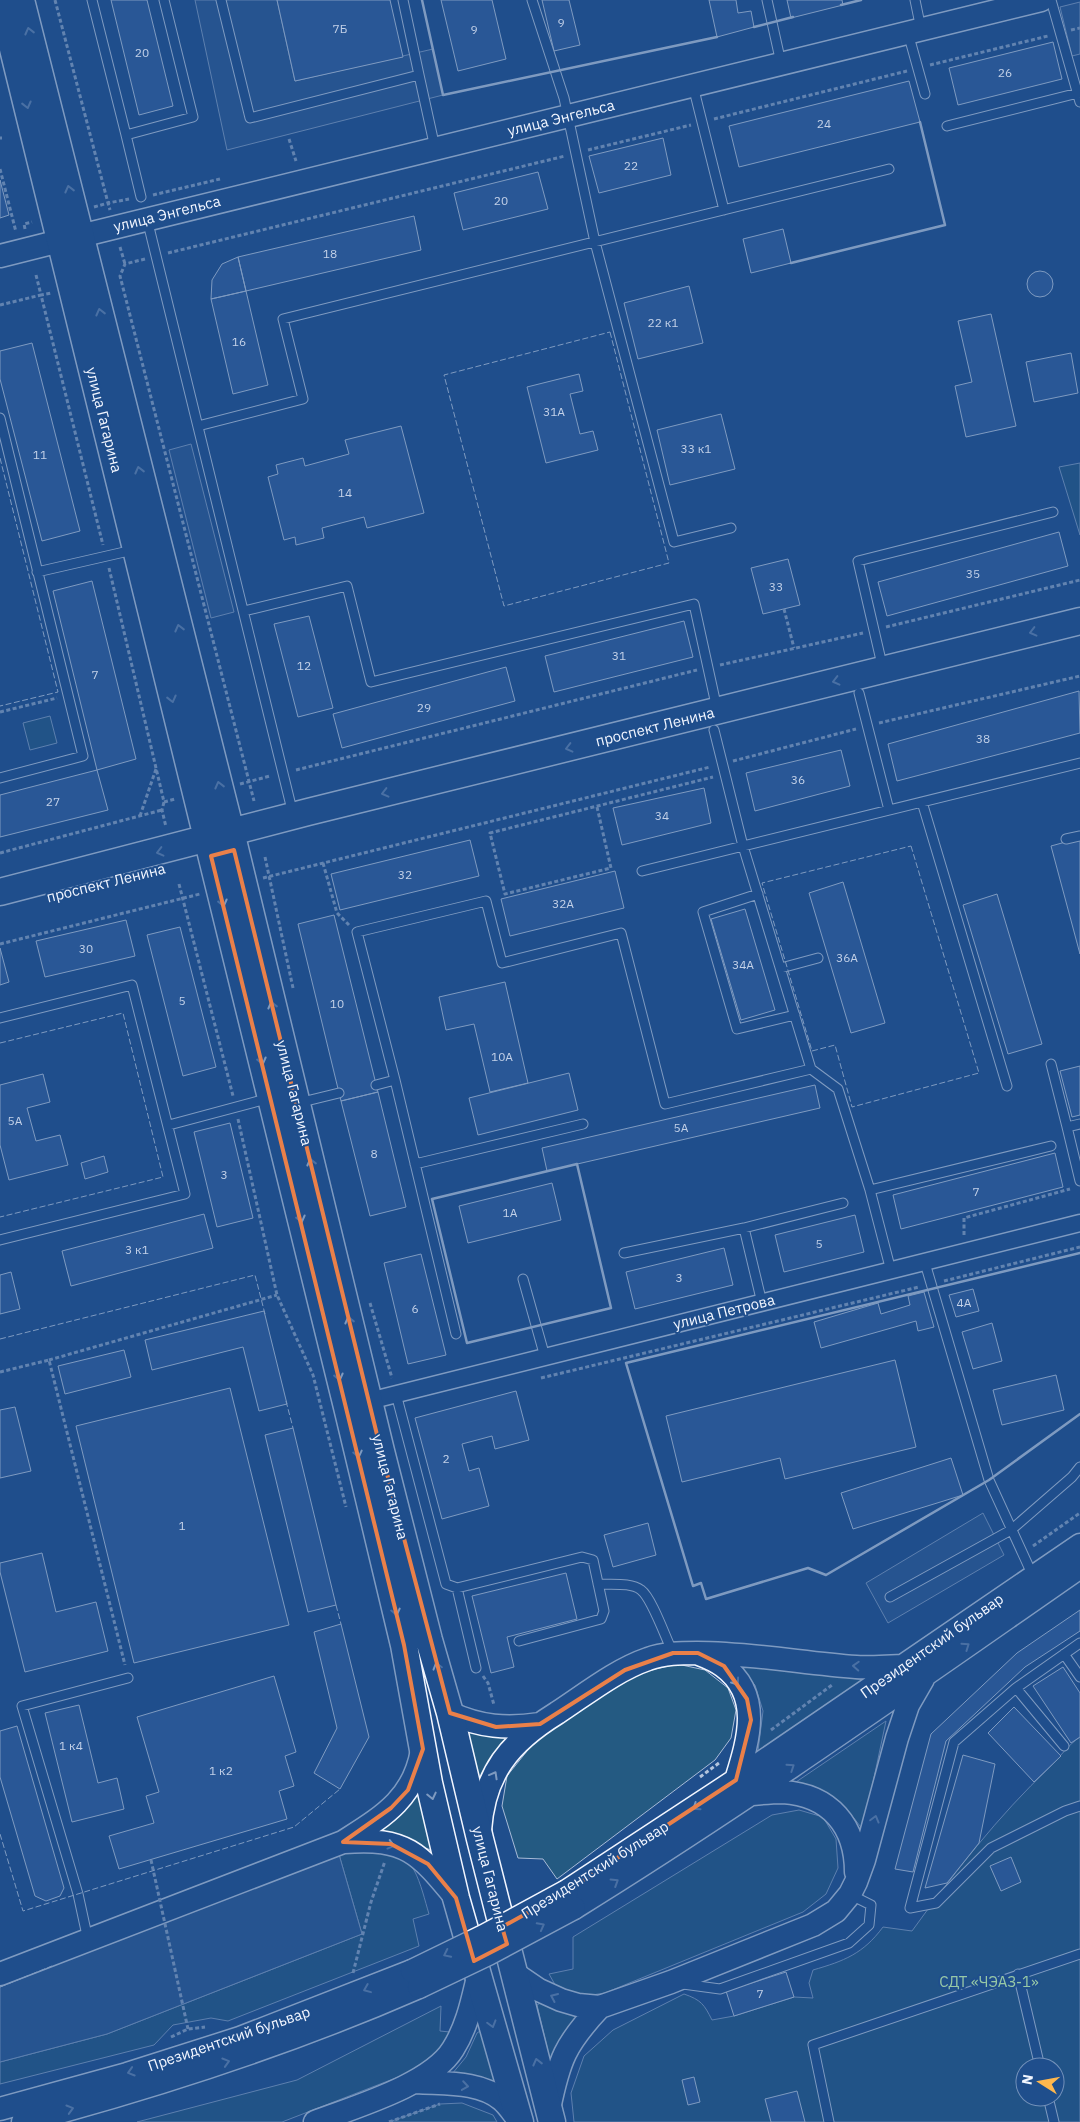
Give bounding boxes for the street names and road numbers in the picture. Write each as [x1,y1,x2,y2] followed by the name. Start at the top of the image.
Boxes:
[505,95,616,140] street label: улица Энгельса
[111,191,222,236] street label: улица Энгельса
[82,365,127,475] street label: улица Гагарина
[593,703,716,750] street label: проспект Ленина
[44,859,167,906] street label: проспект Ленина
[272,1038,317,1148] street label: улица Гагарина
[671,1290,777,1333] street label: улица Петрова
[368,1432,413,1542] street label: улица Гагарина
[856,1589,1007,1702] street label: Президентский бульвар
[517,1816,672,1923] street label: Президентский бульвар
[468,1824,513,1934] street label: улица Гагарина
[145,2002,313,2075] street label: Президентский бульвар

